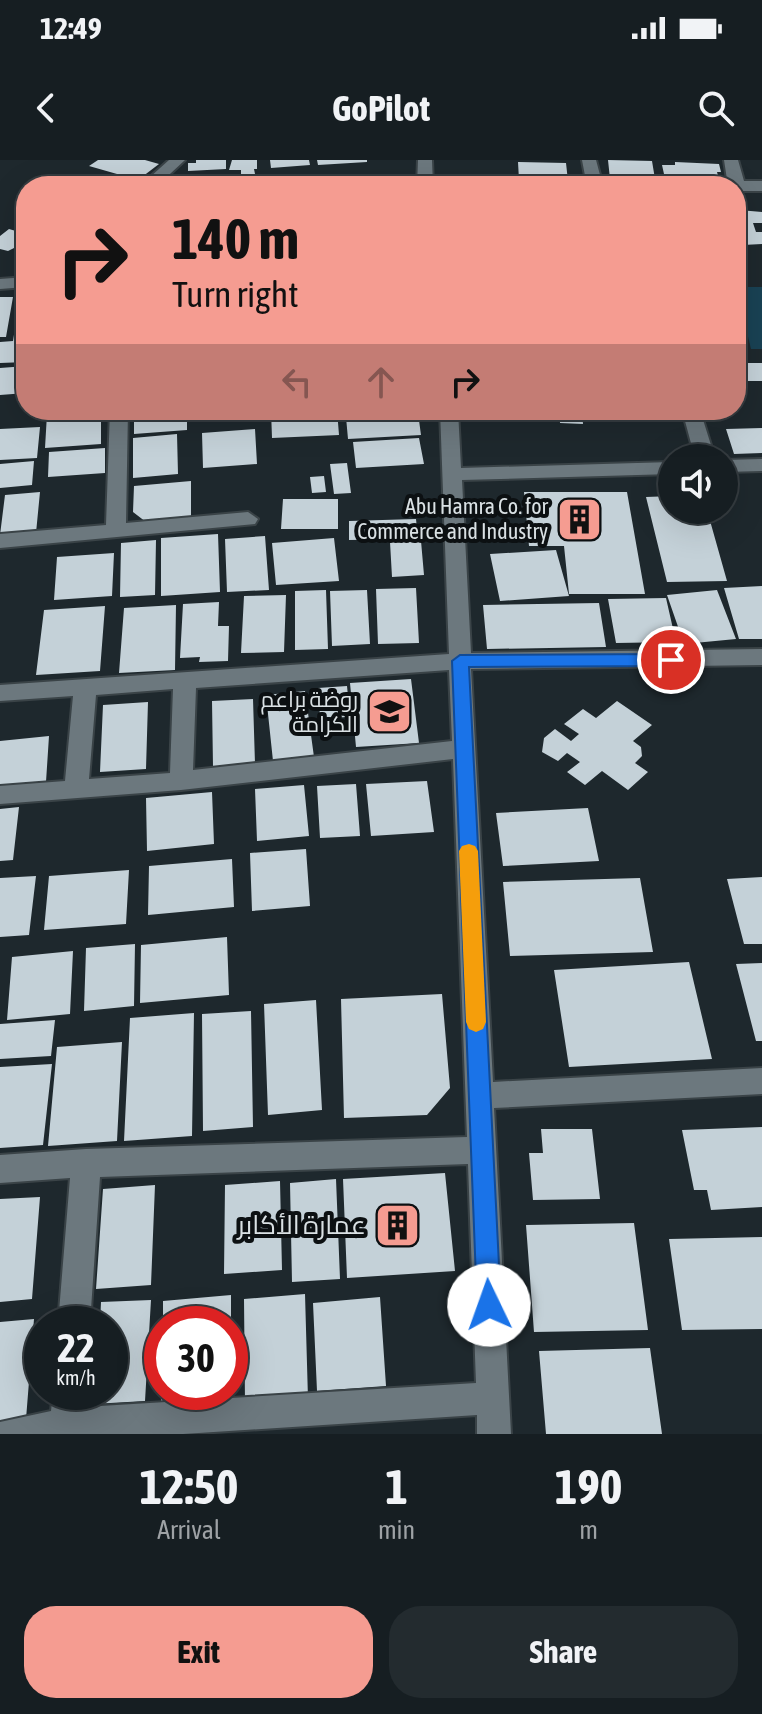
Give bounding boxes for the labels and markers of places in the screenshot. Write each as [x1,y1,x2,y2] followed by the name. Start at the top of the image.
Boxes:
[357,493,548,544] place label: Abu Hamra Co. for Commerce and Industry
[555,495,603,543] building icon: Abu Hamra Co. for Commerce and Industry
[637,626,705,694] pin
[261,686,358,737] place label: روضة براعم الكرامة
[365,688,413,736] school or university icon: روضة براعم الكرامة
[373,1201,421,1249] building icon: عمارة الأكابر
[235,1210,366,1240] place label: عمارة الأكابر

